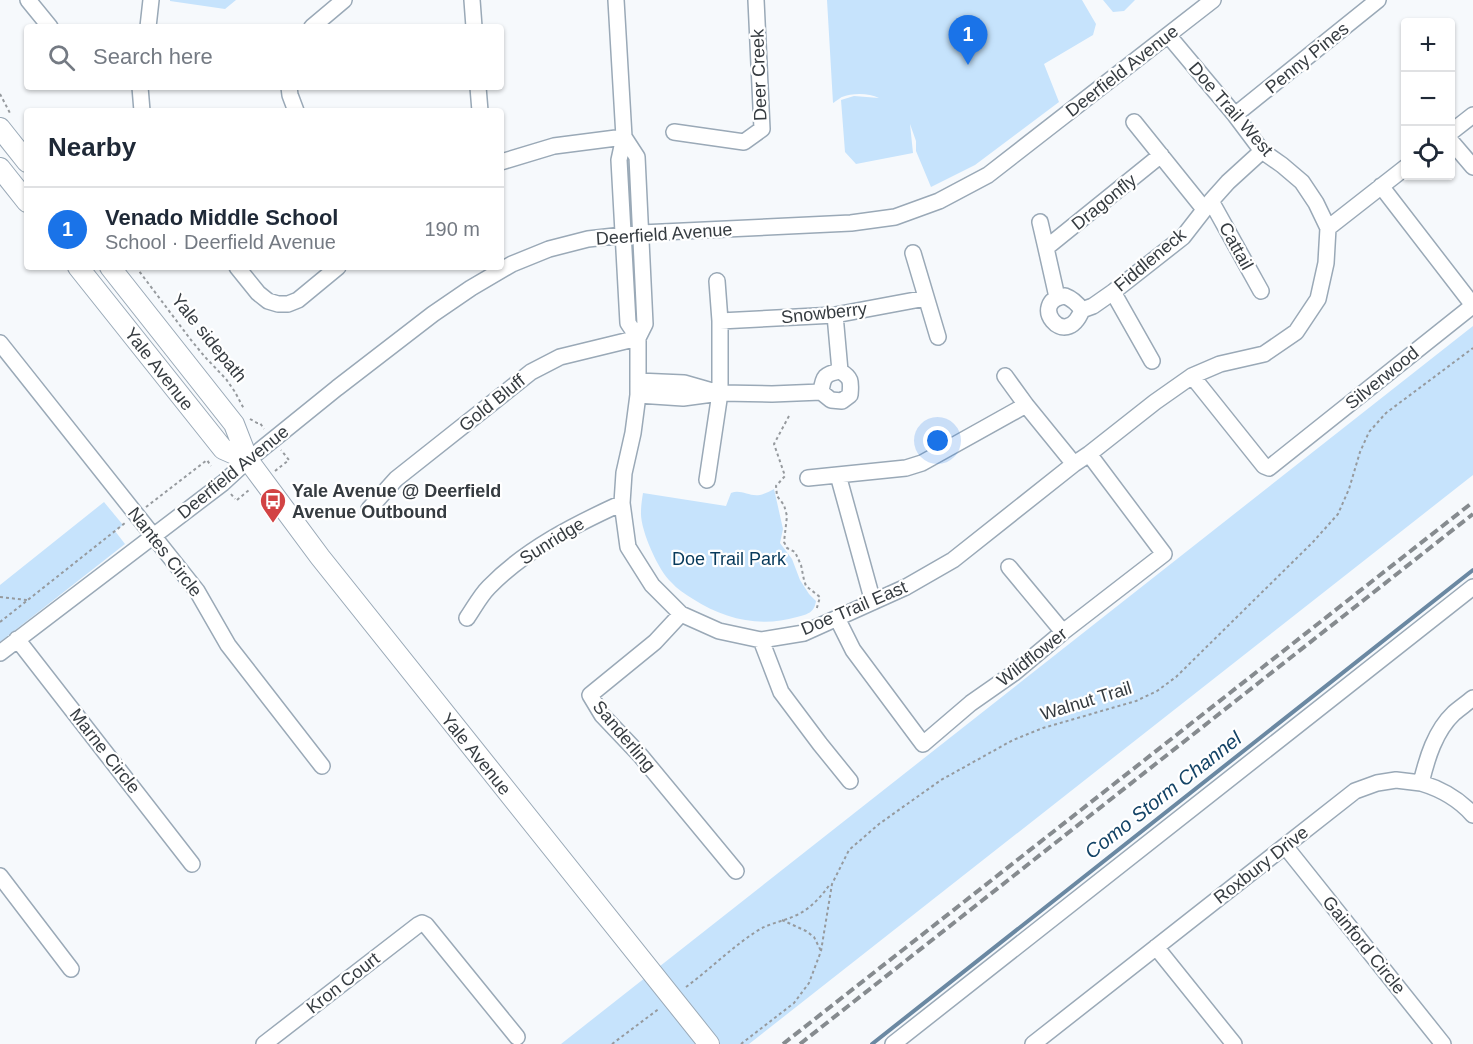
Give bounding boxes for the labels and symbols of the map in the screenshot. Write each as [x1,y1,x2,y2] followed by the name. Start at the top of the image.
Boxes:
[948,16,988,65] pin: 1
[1261,18,1353,98] street label: Penny Pines
[1062,21,1182,121] street label: Deerfield Avenue
[747,28,771,121] street label: Deer Creek
[1185,58,1277,160] street label: Doe Trail West
[1068,170,1140,234] street label: Dragonfly
[595,219,733,249] street label: Deerfield Avenue
[1215,219,1257,273] street label: Cattail
[1110,224,1191,296] street label: Fiddleneck
[167,290,251,386] street label: Yale sidepath
[780,299,868,327] street label: Snowberry
[121,324,197,414] street label: Yale Avenue
[1341,343,1423,413] street label: Silverwood
[455,370,530,436] street label: Gold Bluff
[174,421,292,523] street label: Deerfield Avenue
[923,426,952,455] your location
[292,481,501,522] place label: Yale Avenue @ Deerfield Avenue Outbound
[258,486,288,524] bus stop icon: Yale Avenue @ Deerfield Avenue Outbound
[124,503,206,601] street label: Nantes Circle
[516,513,588,569] street label: Sunridge
[672,549,787,569] park label: Doe Trail Park
[798,577,910,639] street label: Doe Trail East
[993,624,1071,690] street label: Wildflower
[1038,678,1134,724] street label: Walnut Trail
[589,697,659,775] street label: Sanderling
[66,705,144,797] street label: Marne Circle
[437,709,515,799] street label: Yale Avenue
[1080,727,1246,863] water label: Como Storm Channel
[1210,822,1312,908] street label: Roxbury Drive
[1318,892,1410,998] street label: Gainford Circle
[303,948,383,1018] street label: Kron Court

